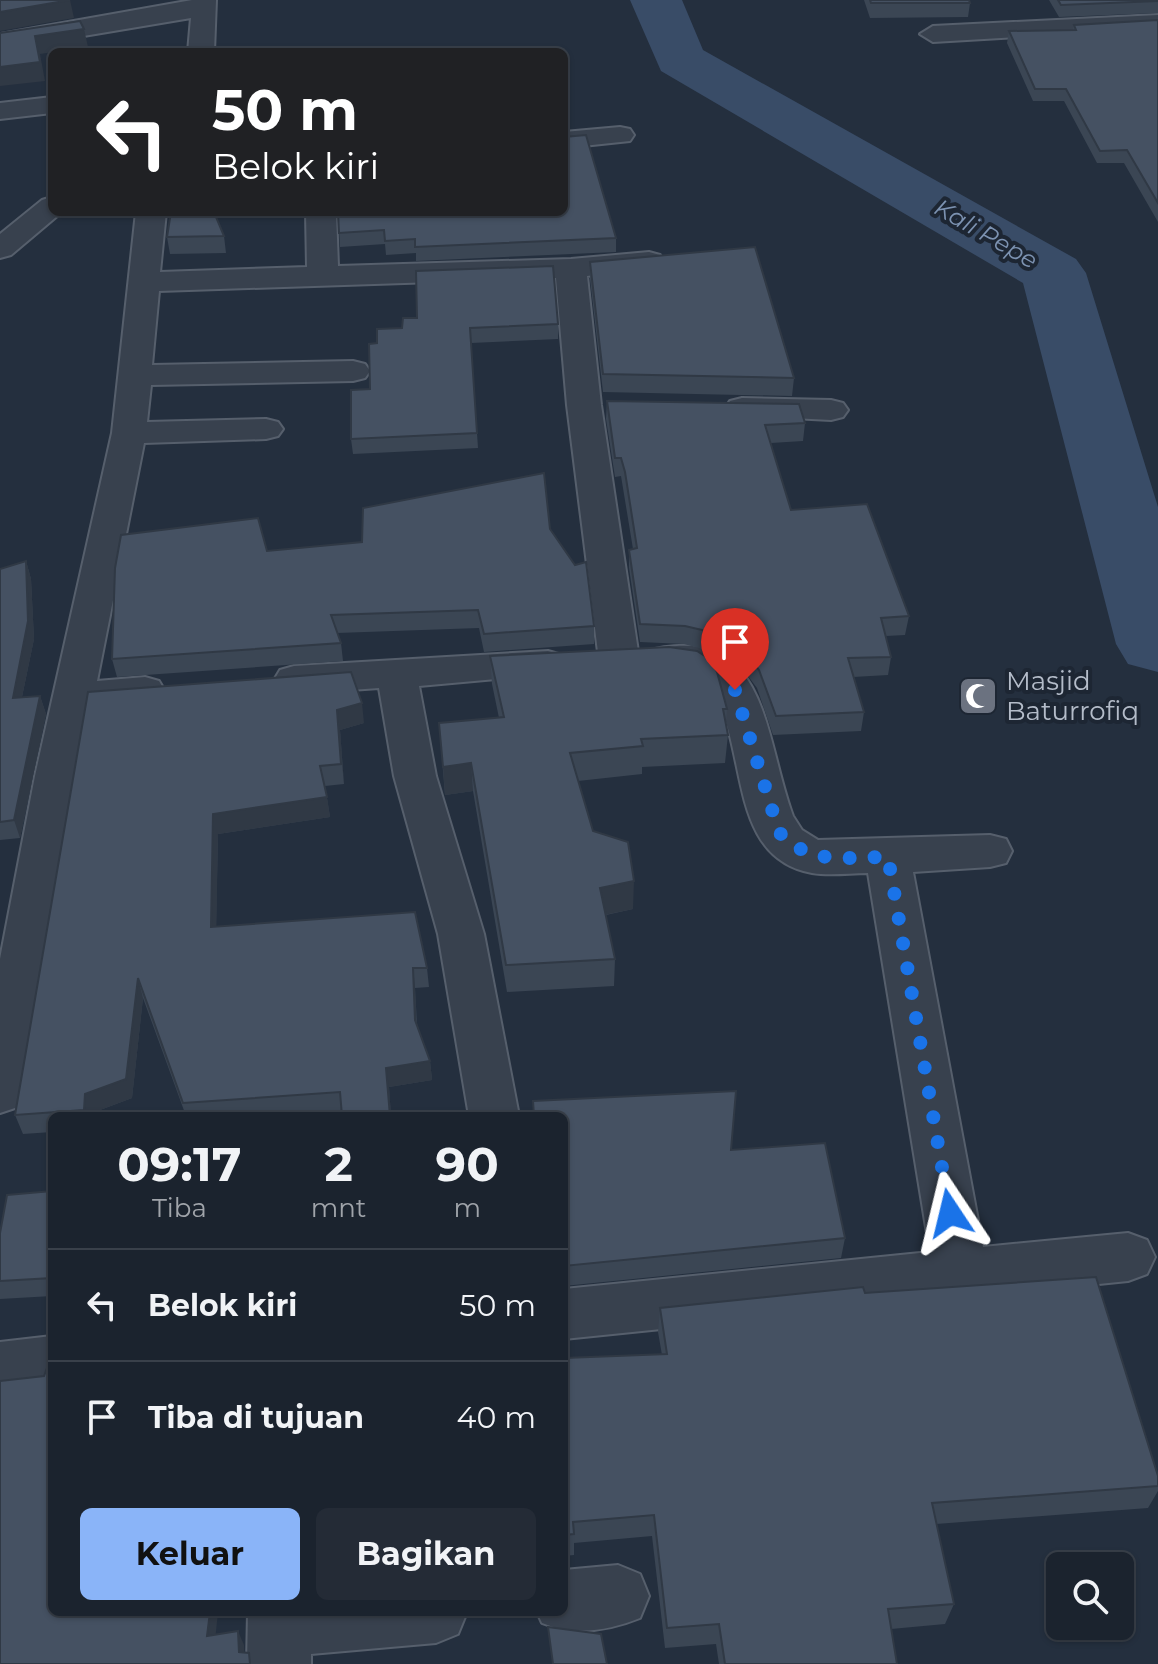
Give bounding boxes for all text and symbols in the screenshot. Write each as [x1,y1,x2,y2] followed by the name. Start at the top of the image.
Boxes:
[212,76,358,144] text: 50 m
[80,80,184,184] icon: left
[212,144,379,188] text: Belok kiri
[930,192,1043,275] water label: Kali Pepe
[701,608,769,690] pin
[713,620,757,664] icon: arrive
[1006,665,1139,727] place label: Masjid Baturrofiq
[957,675,999,717] mosque icon: Masjid Baturrofiq
[117,1135,242,1193] text: 09:17
[324,1135,353,1193] text: 2
[436,1135,499,1193] text: 90
[908,1171,992,1255] position arrow
[152,1192,207,1224] text: Tiba
[311,1192,366,1224] text: mnt
[453,1192,481,1224] text: m
[80,1283,124,1327] icon: left
[148,1287,297,1324] text: Belok kiri
[459,1287,536,1324] text: 50 m
[80,1395,124,1439] icon: arrive
[148,1399,364,1436] text: Tiba di tujuan
[457,1399,536,1436] text: 40 m
[80,1508,300,1600] button: Keluar
[316,1508,536,1600] button: Bagikan
[1046,1552,1134,1640] map controls
[1046,1552,1134,1640] button: search

